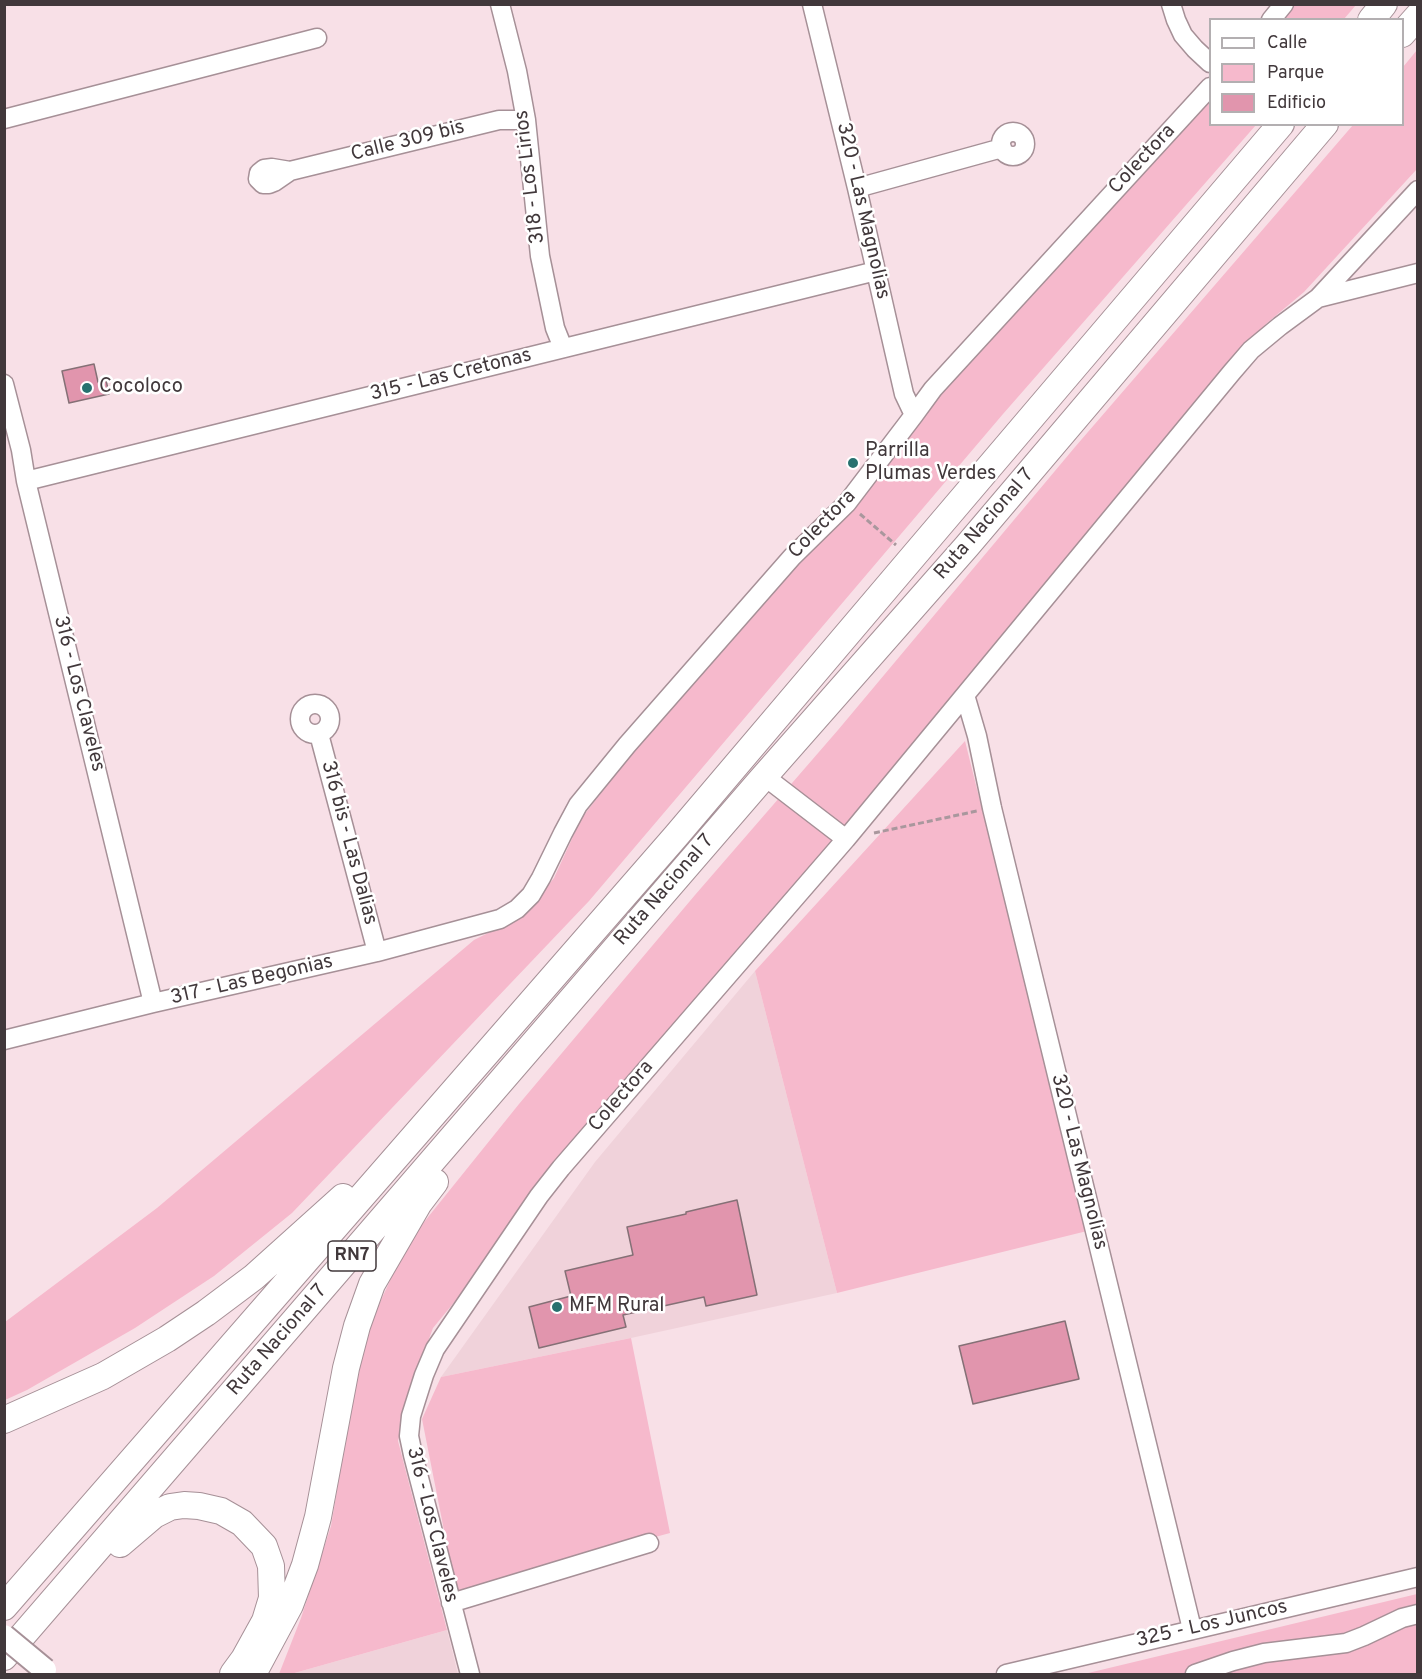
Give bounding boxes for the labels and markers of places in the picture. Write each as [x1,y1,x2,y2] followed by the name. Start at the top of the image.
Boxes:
[99,376,183,400] place label: Cocoloco
[80,381,94,395] marker: Cocoloco
[865,440,996,487] place label: Parrilla Plumas Verdes
[846,456,860,470] marker: Parrilla Plumas Verdes
[569,1295,665,1319] place label: MFM Rural
[550,1300,564,1314] marker: MFM Rural

